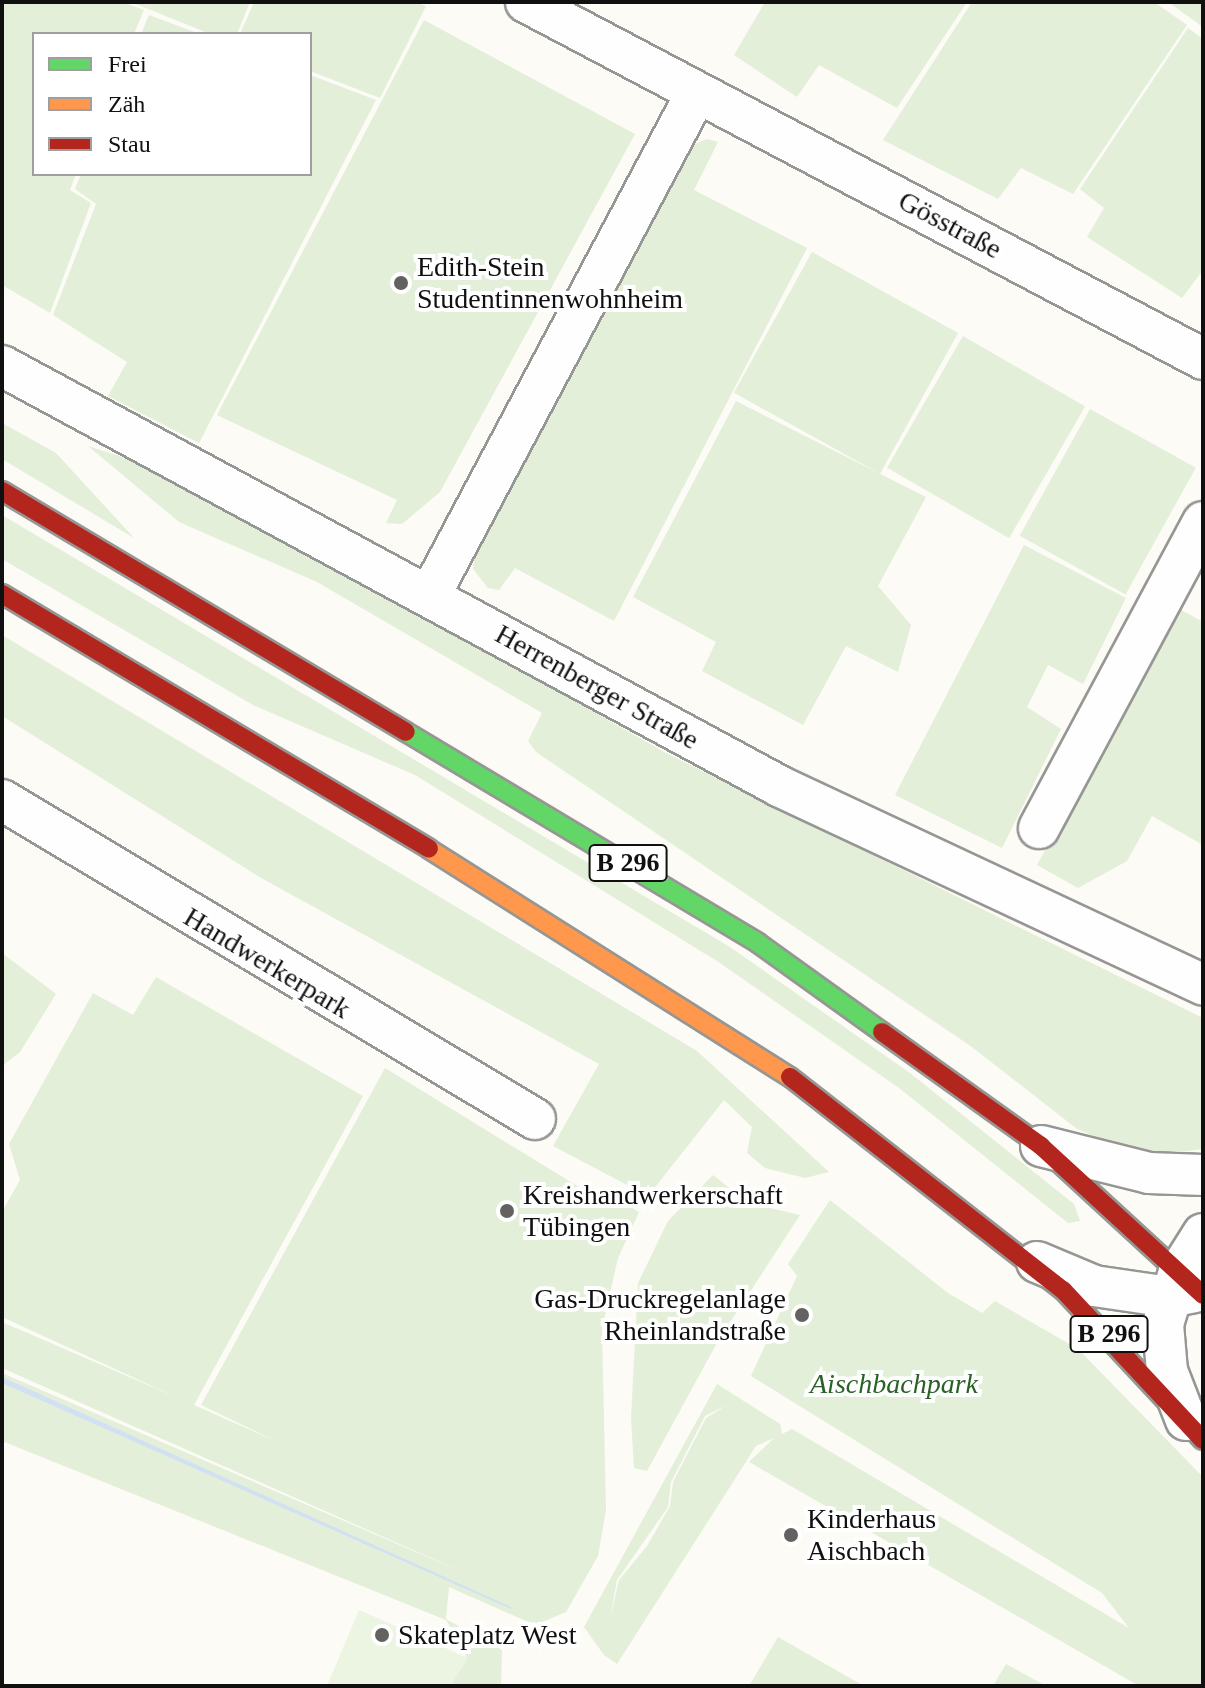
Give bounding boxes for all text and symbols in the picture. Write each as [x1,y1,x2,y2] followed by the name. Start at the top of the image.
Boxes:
[32,32,312,176] legend
[108,51,147,77] text: Frei
[108,91,145,117] text: Zäh
[108,131,151,157] text: Stau
[893,184,1007,266] street label: Gösstraße
[417,250,683,316] place label: Edith-Stein Studentinnenwohnheim
[392,274,410,292] marker: Edith-Stein Studentinnenwohnheim
[489,617,705,757] street label: Herrenberger Straße
[588,841,668,885] road number: B 296
[178,900,356,1026] street label: Handwerkerpark
[523,1178,783,1244] place label: Kreishandwerkerschaft Tübingen
[498,1202,516,1220] marker: Kreishandwerkerschaft Tübingen
[534,1282,786,1348] place label: Gas-Druckregelanlage Rheinlandstraße
[793,1306,811,1324] marker: Gas-Druckregelanlage Rheinlandstraße
[1069,1312,1149,1356] road number: B 296
[810,1367,978,1401] park label: Aischbachpark
[807,1502,936,1568] place label: Kinderhaus Aischbach
[782,1526,800,1544] marker: Kinderhaus Aischbach
[398,1618,577,1652] place label: Skateplatz West
[373,1626,391,1644] marker: Skateplatz West

